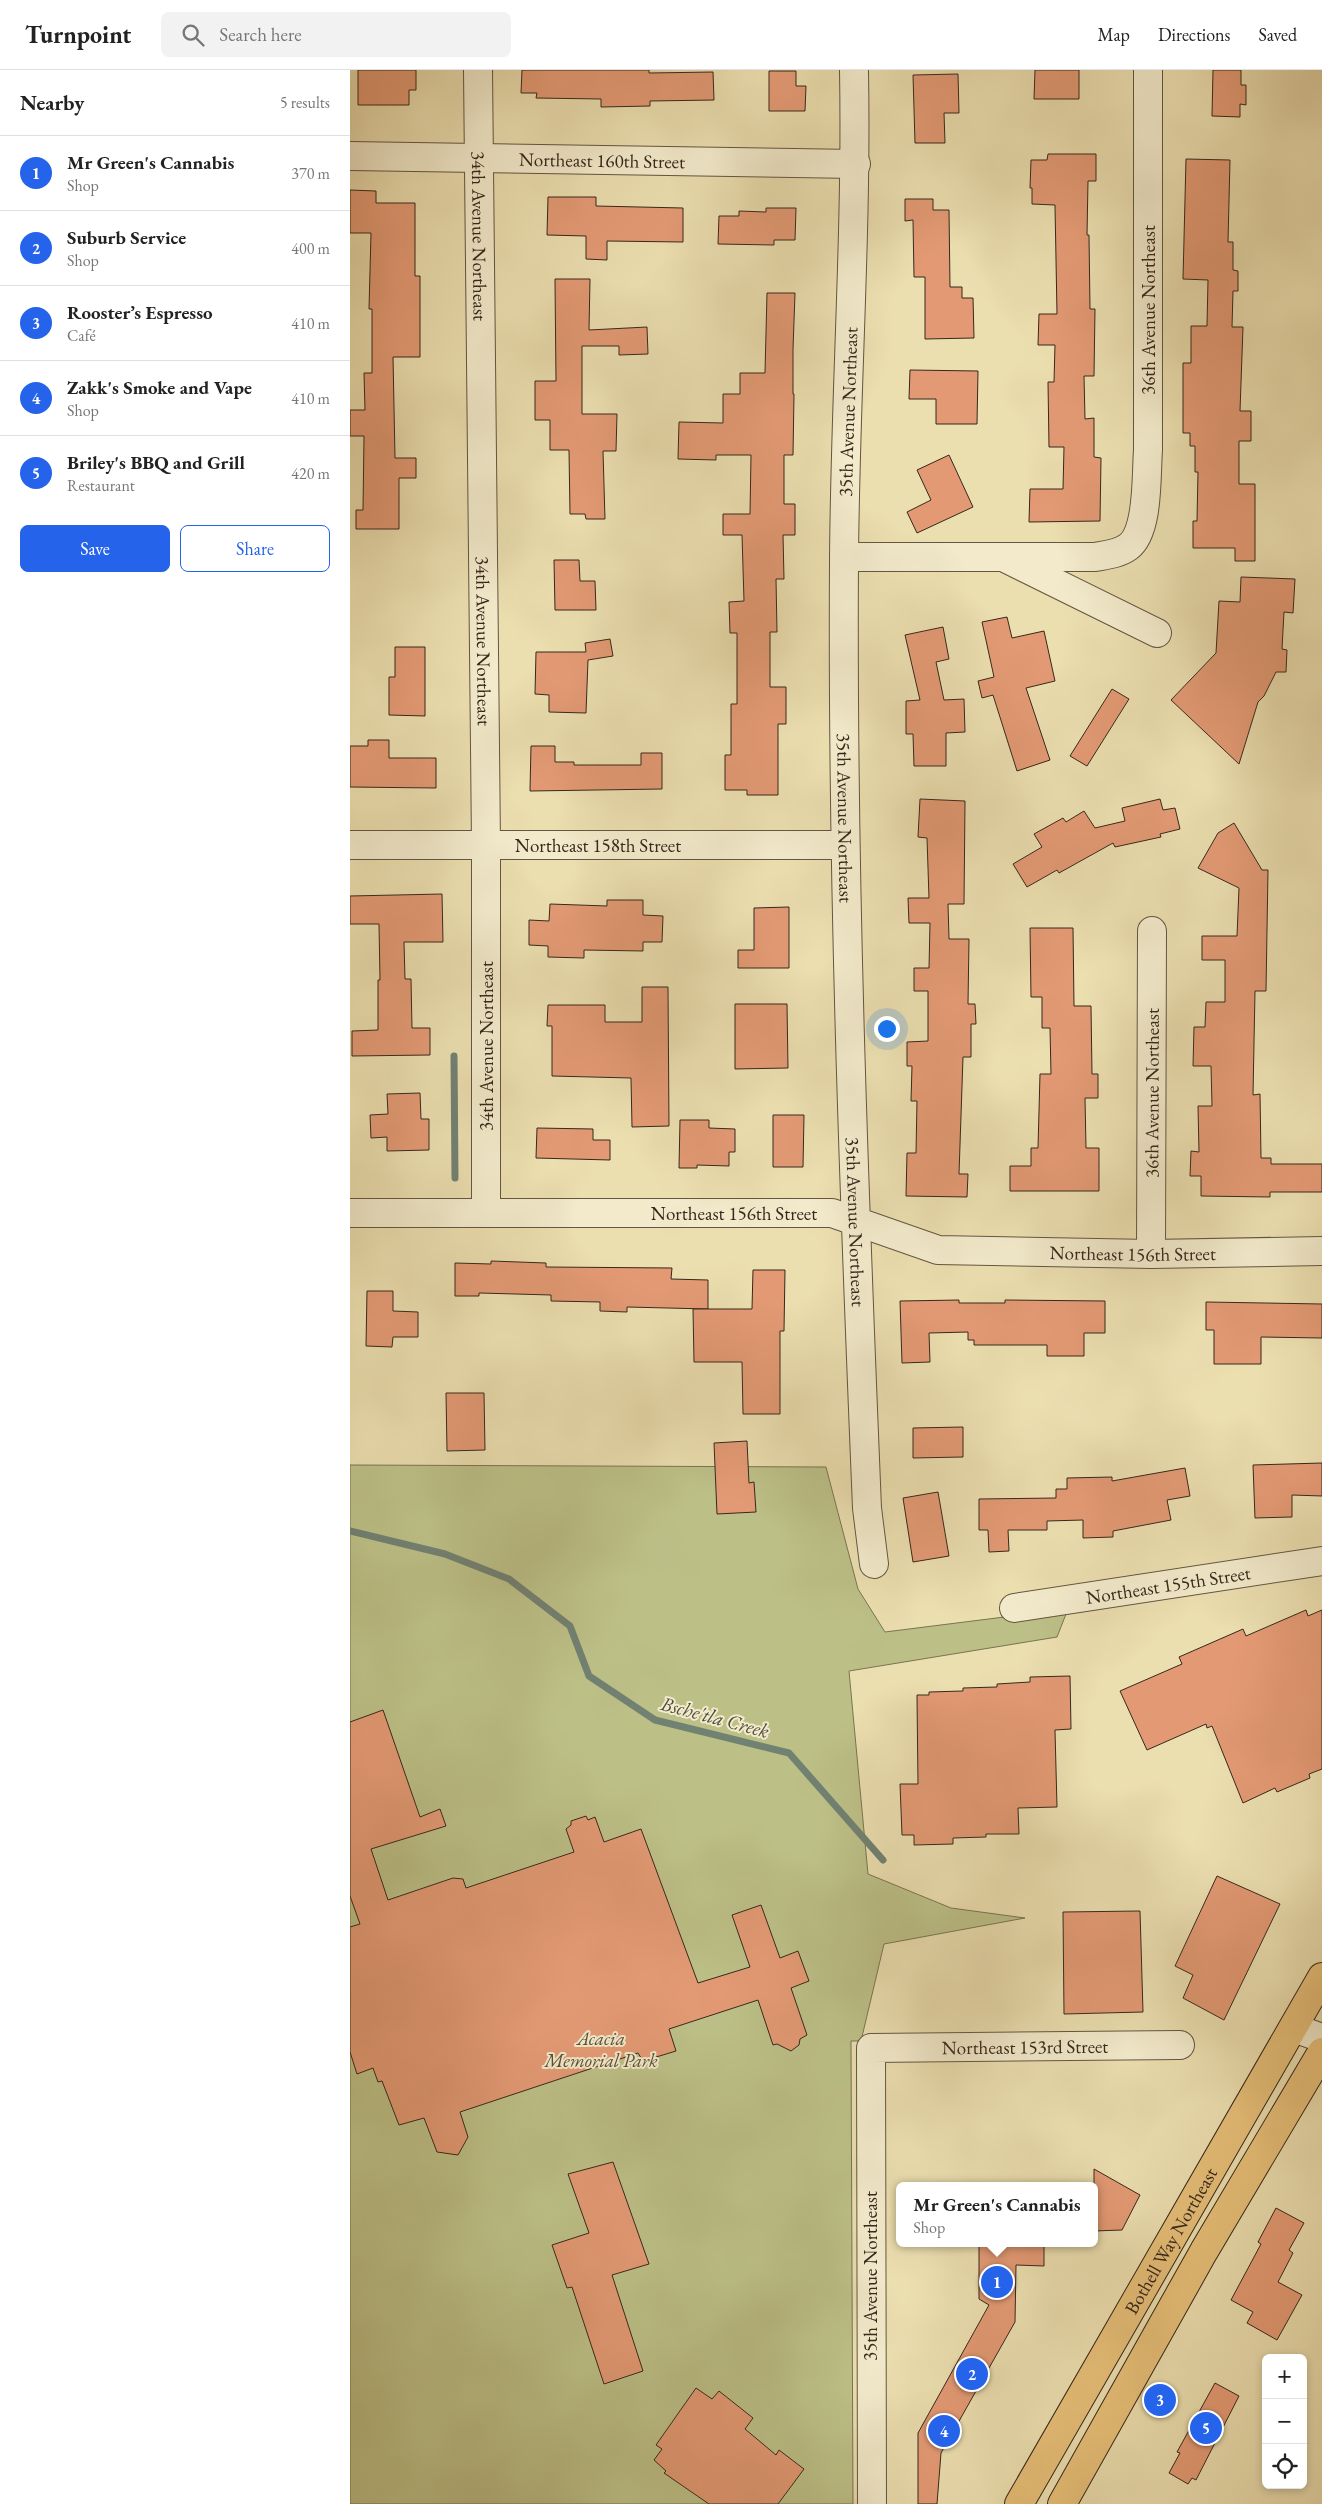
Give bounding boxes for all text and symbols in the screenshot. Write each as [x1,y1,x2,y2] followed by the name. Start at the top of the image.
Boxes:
[161,12,511,57] search box
[25,19,131,50] text: Turnpoint
[179,21,207,49] icon: search
[219,22,302,47] text: Search here
[1098,23,1130,46] text: Map
[1158,23,1230,46] text: Directions
[1258,23,1297,46] text: Saved
[20,89,84,116] text: Nearby
[280,92,330,113] text: 5 results
[519,146,685,174] street label: Northeast 160th Street
[67,150,234,175] text: Mr Green's Cannabis
[466,151,493,321] street label: 34th Avenue Northeast
[32,163,40,184] text: 1
[291,163,330,184] text: 370 m
[67,175,99,196] text: Shop
[67,225,186,250] text: Suburb Service
[1136,225,1161,395] street label: 36th Avenue Northeast
[32,238,40,259] text: 2
[291,238,330,259] text: 400 m
[67,250,99,271] text: Shop
[67,300,213,325] text: Rooster’s Espresso
[32,313,40,334] text: 3
[291,313,330,334] text: 410 m
[67,325,96,346] text: Café
[833,327,863,497] street label: 35th Avenue Northeast
[67,375,252,400] text: Zakk's Smoke and Vape
[32,388,40,409] text: 4
[291,388,330,409] text: 410 m
[67,400,99,421] text: Shop
[67,450,245,475] text: Briley's BBQ and Grill
[32,463,40,484] text: 5
[291,463,330,484] text: 420 m
[67,475,135,496] text: Restaurant
[20,525,170,572] button: Save
[180,525,330,572] button: Share
[471,556,497,726] street label: 34th Avenue Northeast
[832,733,859,903] street label: 35th Avenue Northeast
[515,833,681,858] street label: Northeast 158th Street
[474,961,499,1131] street label: 34th Avenue Northeast
[1139,1008,1164,1178] street label: 36th Avenue Northeast
[874,1016,900,1042] your location
[840,1136,871,1307] street label: 35th Avenue Northeast
[651,1201,817,1226] street label: Northeast 156th Street
[1049,1240,1216,1267] street label: Northeast 156th Street
[1084,1560,1252,1609] street label: Northeast 155th Street
[657,1690,772,1744] water label: Bsche'tla Creek
[543,2026,658,2073] park label: Acacia Memorial Park
[942,2033,1108,2060] street label: Northeast 153rd Street
[1118,2162,1223,2318] street label: Bothell Way Northeast
[896,2182,1098,2247] popup
[858,2191,883,2361] street label: 35th Avenue Northeast
[913,2192,1081,2217] text: Mr Green's Cannabis
[913,2217,945,2238] text: Shop
[981,2263,1013,2301] pin: 1
[1262,2354,1307,2489] map controls
[1262,2354,1307,2399] button: +
[956,2355,988,2393] pin: 2
[1144,2381,1176,2419] pin: 3
[1262,2399,1307,2444] button: −
[1190,2409,1222,2447] pin: 5
[928,2412,960,2450] pin: 4
[1262,2444,1307,2489] button: locate

